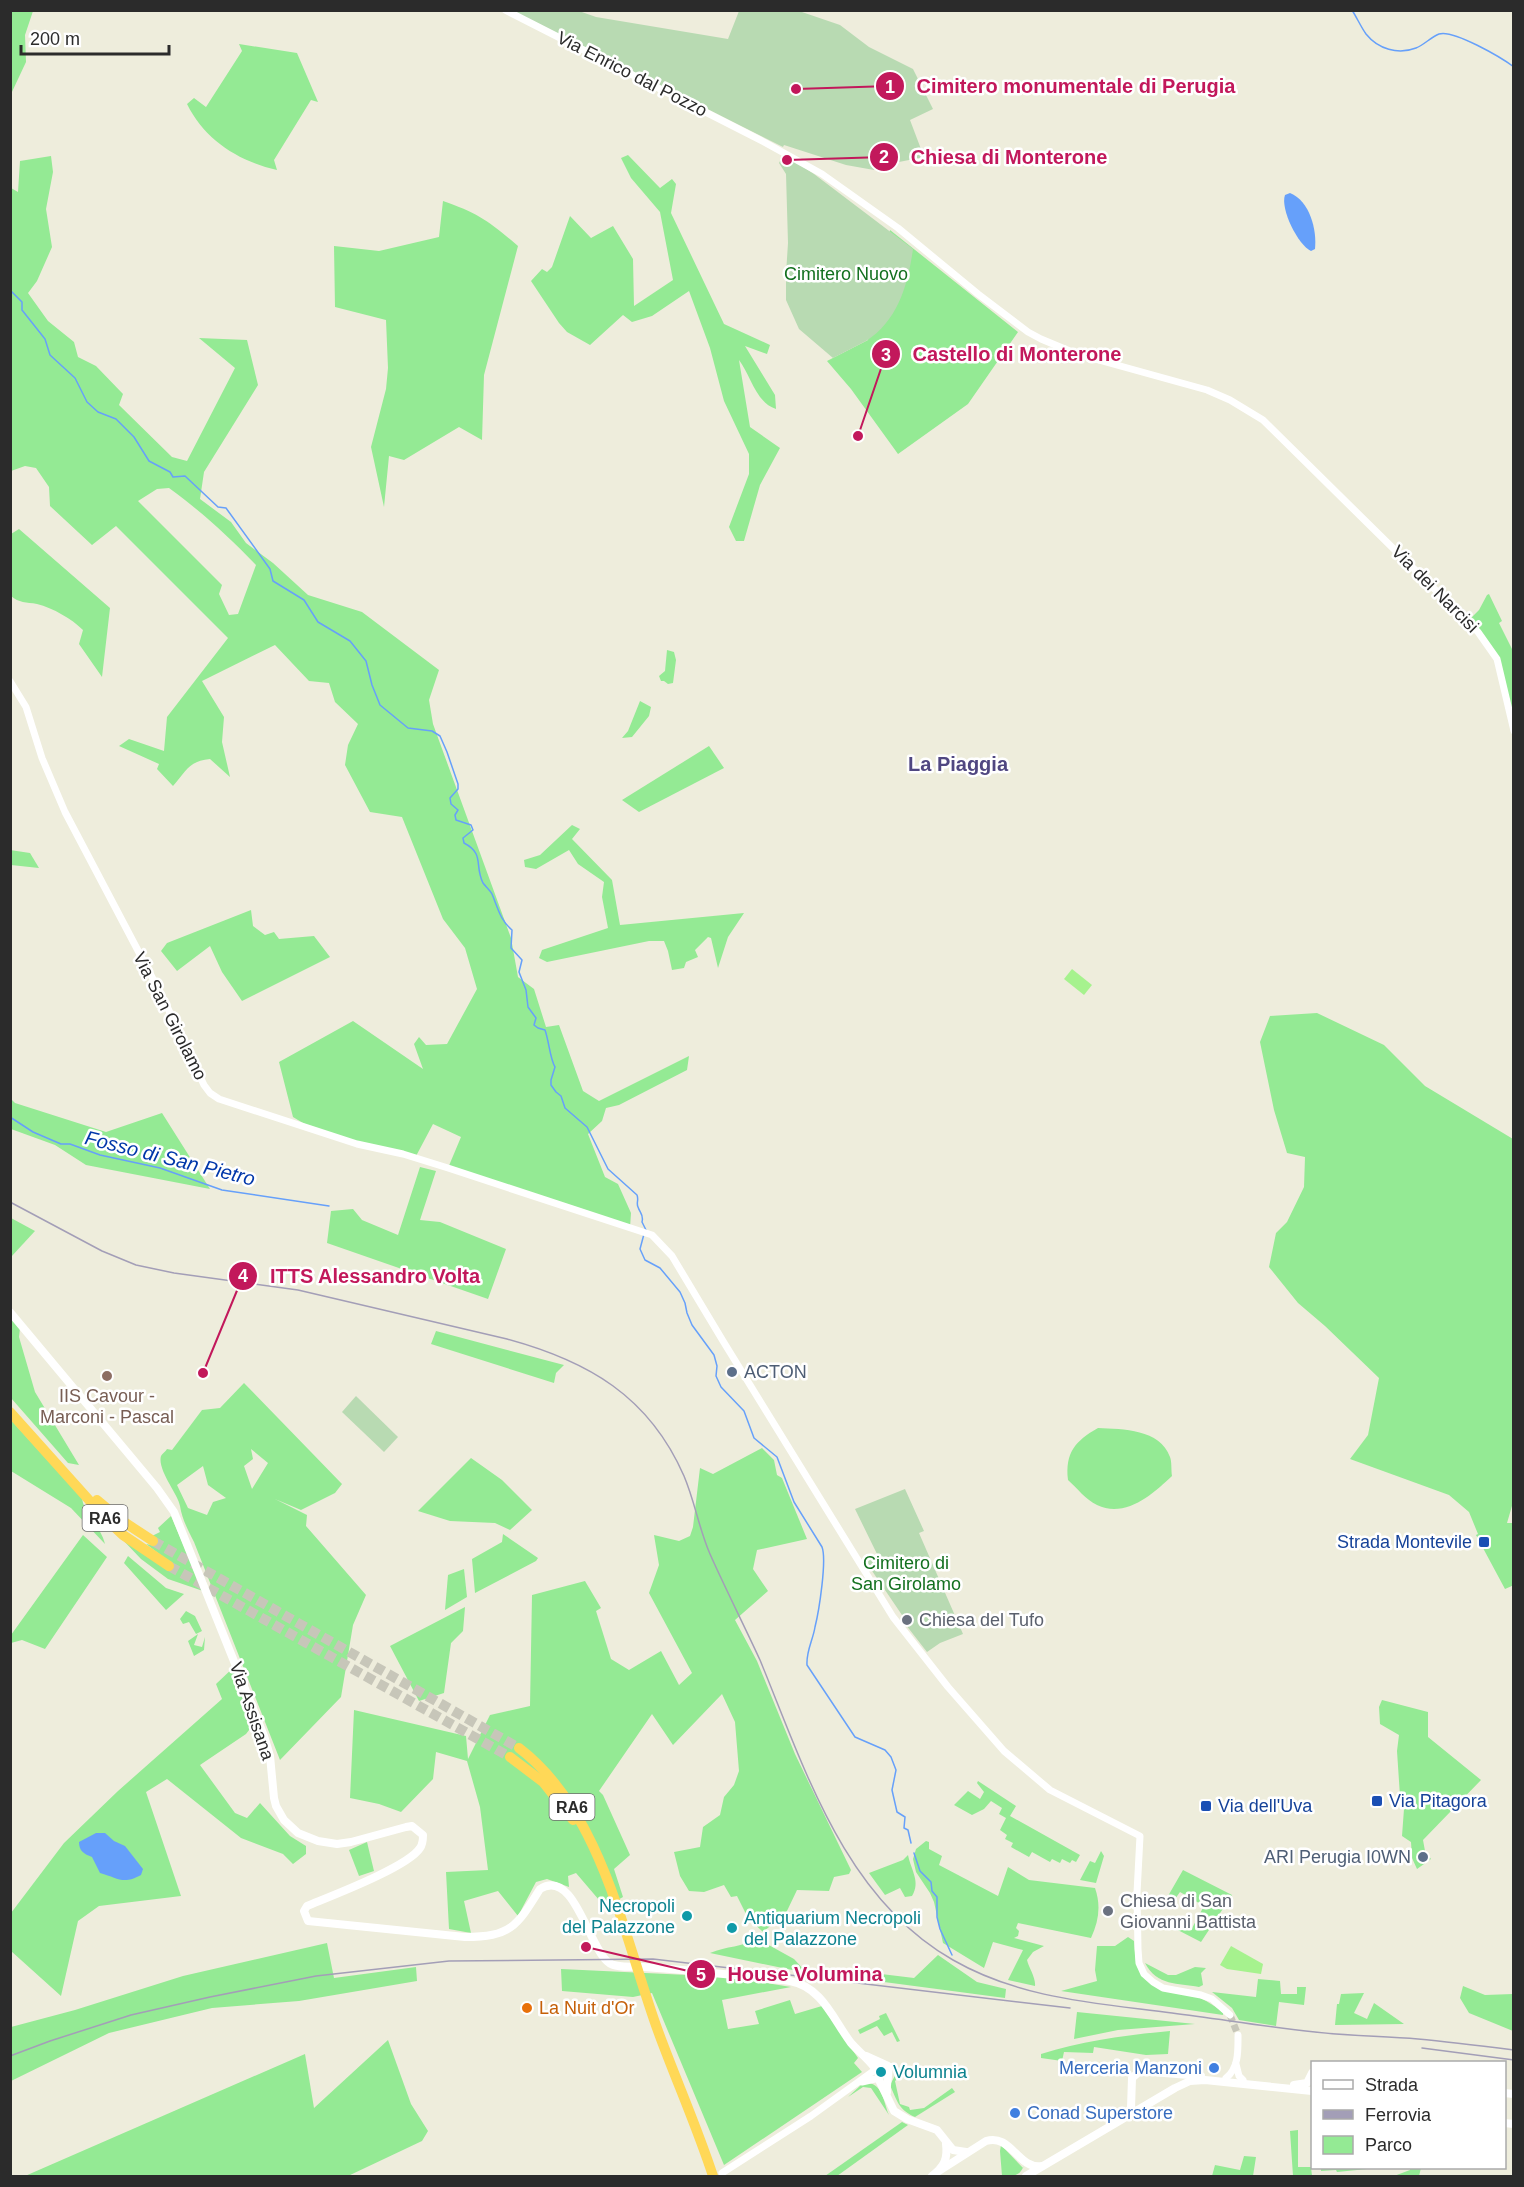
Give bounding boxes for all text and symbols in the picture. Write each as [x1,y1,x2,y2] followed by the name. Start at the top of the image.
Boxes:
[21,18,170,56] scale bar
[554,27,710,121] street label: Via Enrico dal Pozzo
[30,29,80,49] text: 200 m
[875,67,1247,105] callout: Cimitero monumentale di Perugia
[917,75,1236,97] text: Cimitero monumentale di Perugia
[885,77,895,97] text: 1
[869,138,1119,176] callout: Chiesa di Monterone
[911,146,1107,168] text: Chiesa di Monterone
[879,147,889,167] text: 2
[784,264,908,284] park label: Cimitero Nuovo
[871,335,1133,373] callout: Castello di Monterone
[913,343,1121,365] text: Castello di Monterone
[881,345,891,365] text: 3
[1387,541,1483,637] street label: Via dei Narcisi
[908,753,1009,775] district label: La Piaggia
[129,949,211,1083] street label: Via San Girolamo
[83,1126,257,1190] water label: Fosso di San Pietro
[228,1257,493,1295] callout: ITTS Alessandro Volta
[270,1265,481,1287] text: ITTS Alessandro Volta
[238,1266,248,1286] text: 4
[744,1362,807,1382] place label: ACTON
[725,1365,739,1379] marker: ACTON
[100,1369,114,1383] marker: IIS Cavour - Marconi - Pascal
[40,1386,174,1427] place label: IIS Cavour - Marconi - Pascal
[82,1505,128,1531] road number: RA6
[1337,1532,1472,1552] place label: Strada Montevile
[1477,1535,1491,1549] marker: Strada Montevile
[851,1553,961,1594] park label: Cimitero di San Girolamo
[919,1610,1044,1630] place label: Chiesa del Tufo
[900,1613,914,1627] marker: Chiesa del Tufo
[226,1659,278,1764] street label: Via Assisana
[1389,1791,1488,1811] place label: Via Pitagora
[550,1794,594,1820] road number: RA6
[1370,1794,1384,1808] marker: Via Pitagora
[1218,1796,1313,1816] place label: Via dell'Uva
[1199,1799,1213,1813] marker: Via dell'Uva
[1264,1847,1411,1867] place label: ARI Perugia I0WN
[1416,1850,1430,1864] marker: ARI Perugia I0WN
[1120,1891,1257,1932] place label: Chiesa di San Giovanni Battista
[562,1896,675,1937] place label: Necropoli del Palazzone
[1101,1904,1115,1918] marker: Chiesa di San Giovanni Battista
[744,1908,921,1949] place label: Antiquarium Necropoli del Palazzone
[680,1909,694,1923] marker: Necropoli del Palazzone
[725,1921,739,1935] marker: Antiquarium Necropoli del Palazzone
[686,1955,895,1993] callout: House Volumina
[727,1963,883,1985] text: House Volumina
[696,1965,706,1985] text: 5
[539,1998,634,2018] place label: La Nuit d'Or
[520,2001,534,2015] marker: La Nuit d'Or
[1059,2058,1202,2078] place label: Merceria Manzoni
[1207,2061,1221,2075] marker: Merceria Manzoni
[1311,2061,1506,2169] legend
[893,2062,968,2082] place label: Volumnia
[874,2065,888,2079] marker: Volumnia
[1365,2075,1419,2095] text: Strada
[1027,2103,1173,2123] place label: Conad Superstore
[1365,2105,1432,2125] text: Ferrovia
[1008,2106,1022,2120] marker: Conad Superstore
[1365,2135,1412,2155] text: Parco

